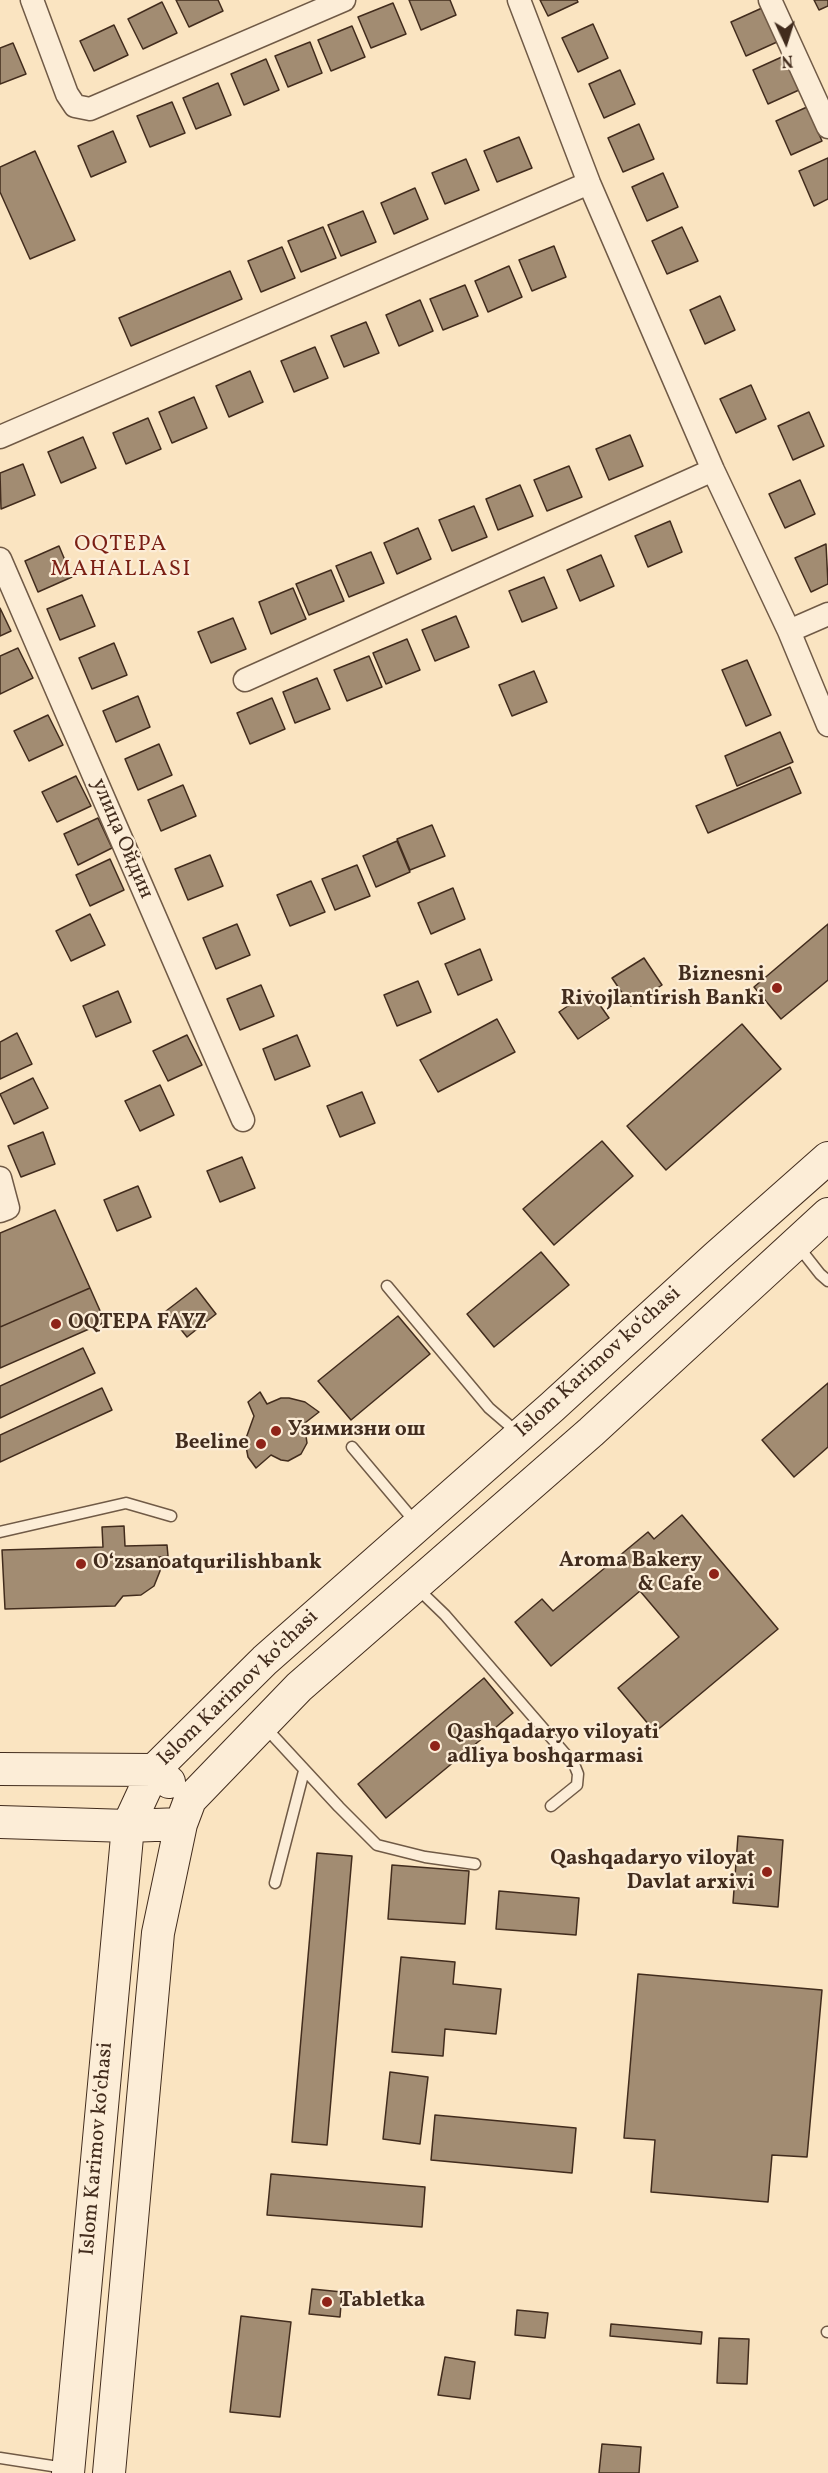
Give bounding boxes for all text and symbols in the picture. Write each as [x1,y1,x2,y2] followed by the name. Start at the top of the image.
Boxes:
[756,12,816,72] north arrow
[781,49,794,71] text: N
[50,533,192,584] district label: OQTEPA MAHALLASI
[84,775,158,903] street label: улица Ойдин
[561,963,765,1013] place label: Biznesni Rivojlantirish Banki
[770,981,784,995] marker: Biznesni Rivojlantirish Banki
[511,1282,687,1444] street label: Islom Karimov ko‘chasi
[68,1311,207,1337] place label: OQTEPA FAYZ
[49,1317,63,1331] marker: OQTEPA FAYZ
[288,1418,425,1444] place label: Узимизни ош
[269,1424,283,1438] marker: Узимизни ош
[175,1431,249,1457] place label: Beeline
[254,1437,268,1451] marker: Beeline
[559,1549,702,1599] place label: Aroma Bakery & Cafe
[93,1551,322,1577] place label: Oʻzsanoatqurilishbank
[74,1557,88,1571] marker: Oʻzsanoatqurilishbank
[707,1567,721,1581] marker: Aroma Bakery & Cafe
[153,1606,325,1772] street label: Islom Karimov ko‘chasi
[447,1721,659,1771] place label: Qashqadaryo viloyati adliya boshqarmasi
[428,1739,442,1753] marker: Qashqadaryo viloyati adliya boshqarmasi
[550,1847,755,1897] place label: Qashqadaryo viloyat Davlat arxivi
[760,1865,774,1879] marker: Qashqadaryo viloyat Davlat arxivi
[76,2041,120,2257] street label: Islom Karimov ko‘chasi
[339,2289,425,2315] place label: Tabletka
[320,2295,334,2309] marker: Tabletka

